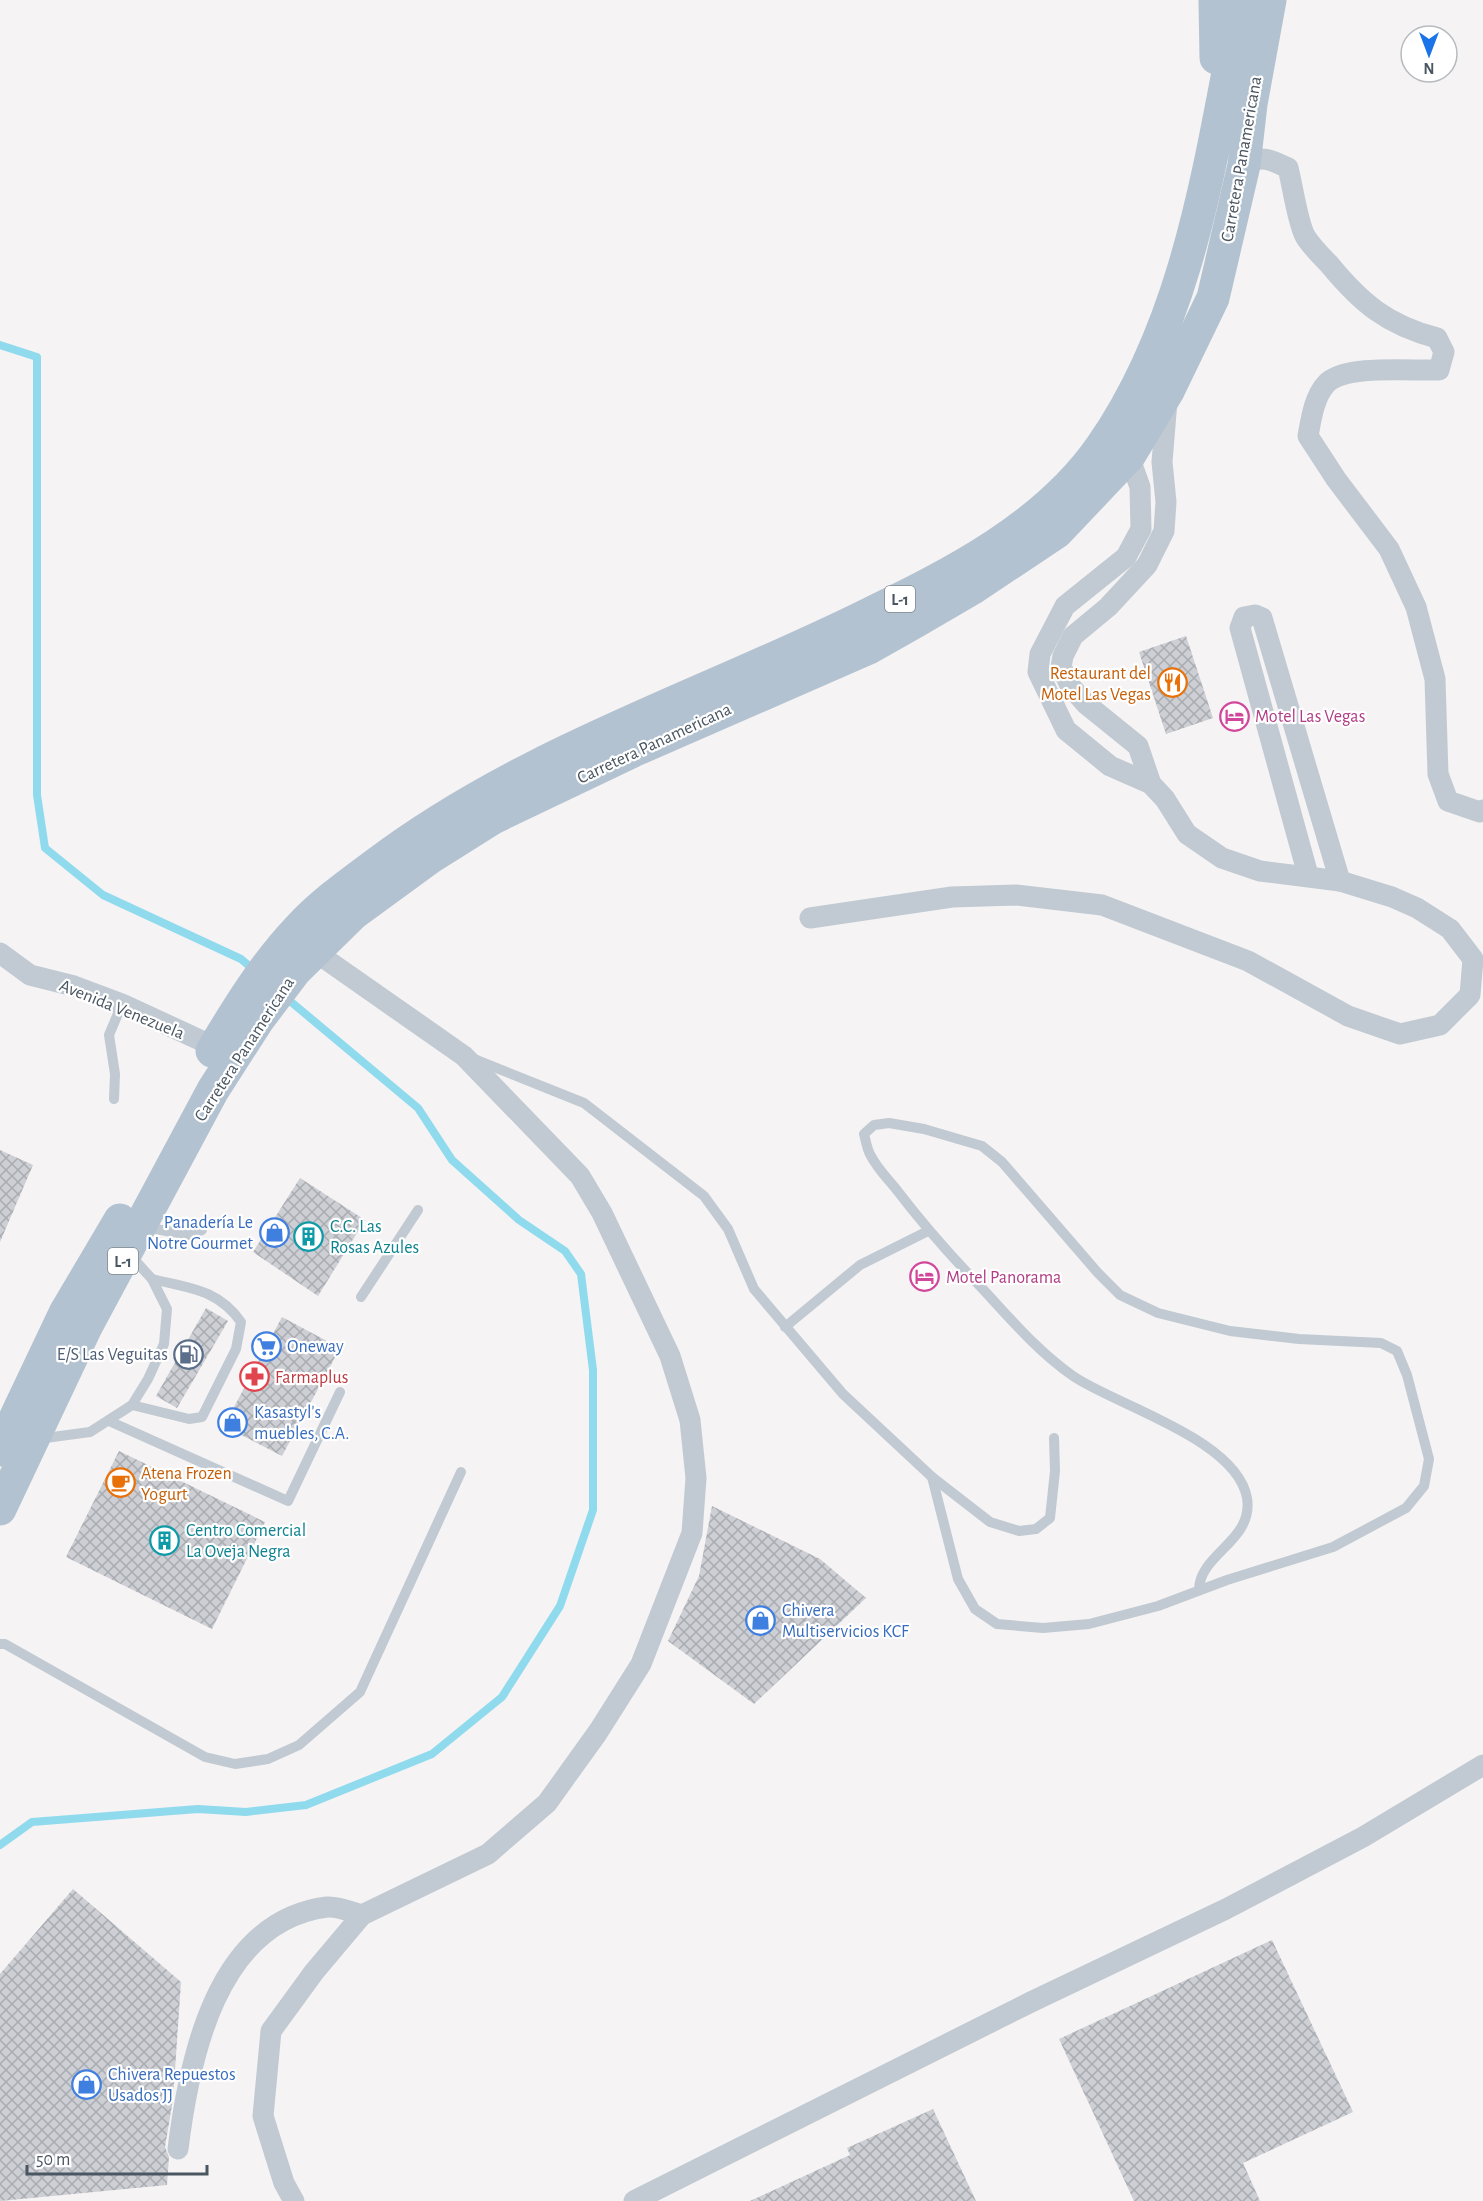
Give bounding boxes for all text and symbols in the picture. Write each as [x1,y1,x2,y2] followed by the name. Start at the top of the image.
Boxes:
[1399,24,1459,84] north arrow
[1423,60,1435,76] text: N
[1219,75,1265,243] street label: Carretera Panamericana
[885,586,915,612] road number: L-1
[1041,665,1151,704] place label: Restaurant del Motel Las Vegas
[1156,667,1188,699] restaurant icon: Restaurant del Motel Las Vegas
[575,700,734,788] street label: Carretera Panamericana
[1218,700,1250,732] hotel icon: Motel Las Vegas
[1255,708,1365,726] place label: Motel Las Vegas
[192,974,298,1125] street label: Carretera Panamericana
[57,977,187,1043] street label: Avenida Venezuela
[147,1214,253,1253] place label: Panadería Le Notre Gourmet
[258,1216,290,1248] shop icon: Panadería Le Notre Gourmet
[330,1218,419,1257] place label: C.C. Las Rosas Azules
[293,1220,325,1252] building icon: C.C. Las Rosas Azules
[108,1248,138,1274] road number: L-1
[909,1261,941,1293] hotel icon: Motel Panorama
[946,1269,1061,1287] place label: Motel Panorama
[250,1330,282,1362] supermarket icon: Oneway
[173,1338,205,1370] fuel station icon: E/S Las Veguitas
[287,1338,344,1356] place label: Oneway
[57,1346,168,1364] place label: E/S Las Veguitas
[238,1361,270,1393] pharmacy icon: Farmaplus
[275,1369,348,1387] place label: Farmaplus
[254,1404,349,1443] place label: Kasastyl's muebles, C.A.
[217,1406,249,1438] shop icon: Kasastyl's muebles, C.A.
[141,1465,232,1504] place label: Atena Frozen Yogurt
[104,1467,136,1499] cafe icon: Atena Frozen Yogurt
[186,1522,306,1561] place label: Centro Comercial La Oveja Negra
[149,1524,181,1556] building icon: Centro Comercial La Oveja Negra
[782,1602,909,1641] place label: Chivera Multiservicios KCF
[745,1604,777,1636] shop icon: Chivera Multiservicios KCF
[108,2066,236,2105] place label: Chivera Repuestos Usados JJ
[71,2068,103,2100] shop icon: Chivera Repuestos Usados JJ
[27,2138,207,2176] scale bar
[36,2151,70,2169] text: 50 m

